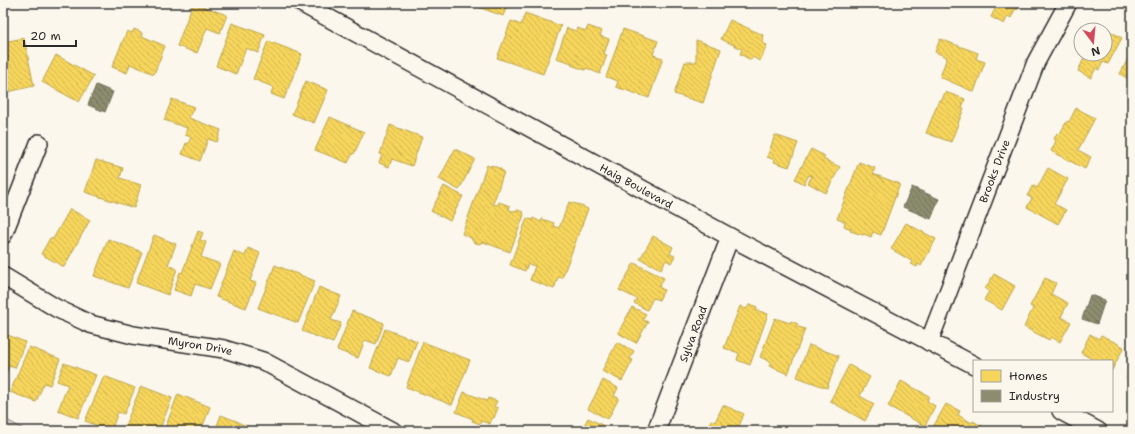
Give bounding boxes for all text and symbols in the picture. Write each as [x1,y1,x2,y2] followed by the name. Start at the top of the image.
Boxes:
[24,22,76,48] scale bar
[1073,22,1113,62] north arrow
[30,28,61,44] text: 20 m
[1089,43,1102,60] text: N
[976,137,1014,205] street label: Brooks Drive
[597,160,675,212] street label: Haig Boulevard
[676,304,711,364] street label: Sylva Road
[167,333,234,359] street label: Myron Drive
[973,360,1113,412] legend
[1009,368,1048,384] text: Homes
[1009,388,1060,404] text: Industry

